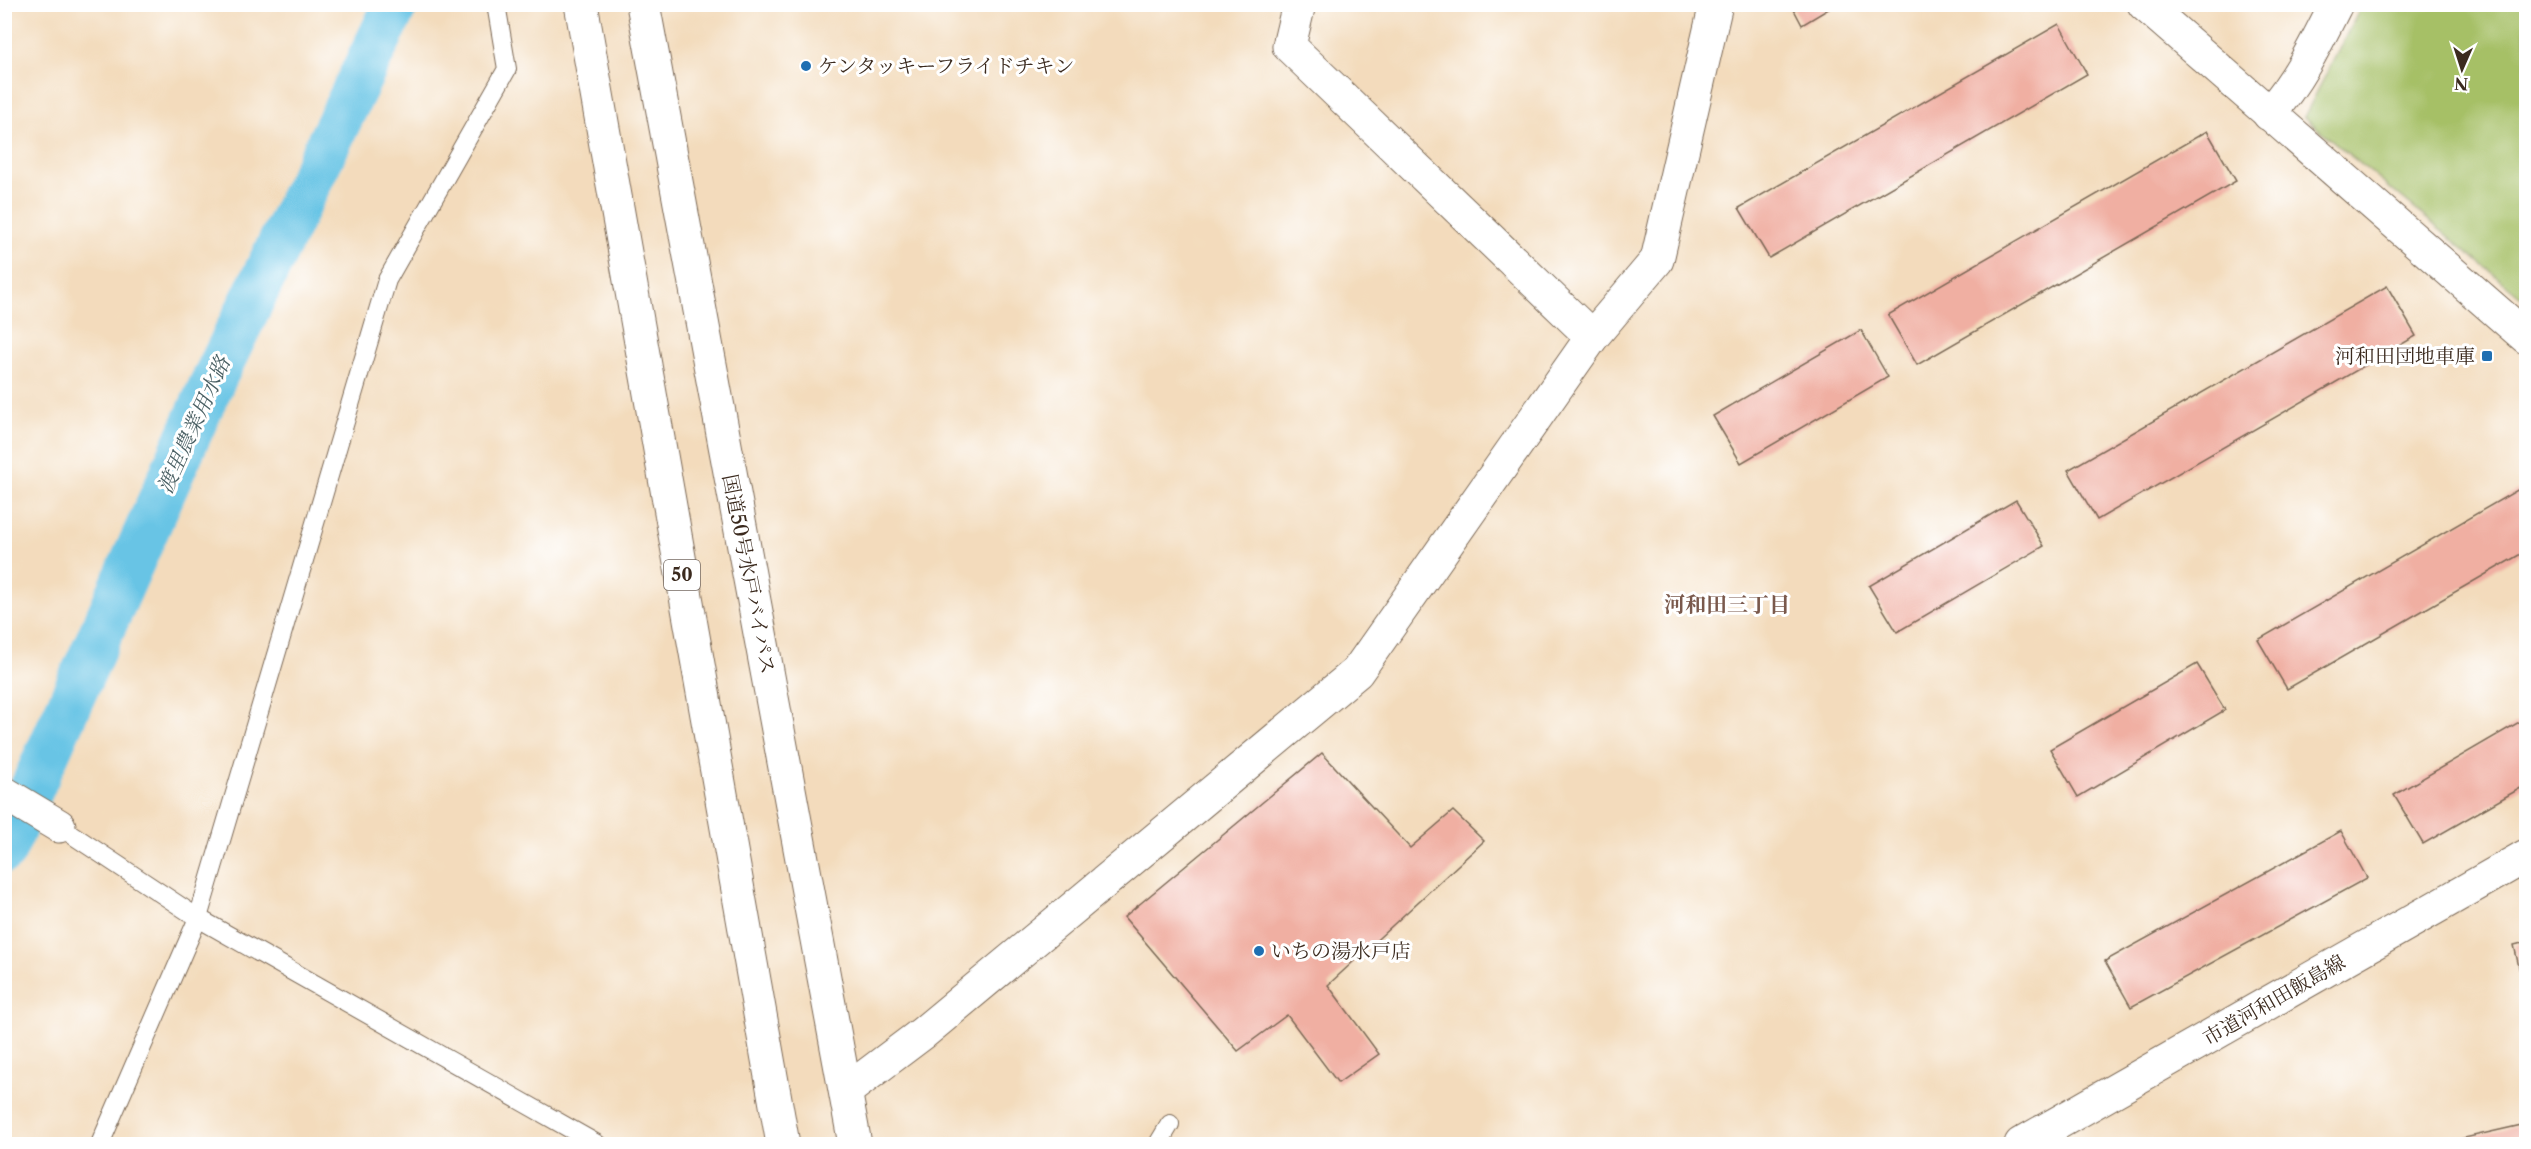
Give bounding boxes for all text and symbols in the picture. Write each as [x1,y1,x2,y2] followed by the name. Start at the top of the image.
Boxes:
[2432,39,2492,99] north arrow
[818,54,1074,78] place label: ケンタッキーフライドチキン
[799,59,813,73] marker: ケンタッキーフライドチキン
[2454,74,2469,94] text: N
[2335,344,2475,368] place label: 河和田団地車庫
[2480,349,2494,363] marker: 河和田団地車庫
[152,351,236,497] water label: 渡里農業用水路
[718,472,780,676] street label: 国道50号水戸バイパス
[664,560,700,590] road number: 50
[1664,592,1790,617] district label: 河和田三丁目
[1271,939,1411,963] place label: いちの湯水戸店
[1252,944,1266,958] marker: いちの湯水戸店
[2199,950,2349,1050] street label: 市道河和田飯島線

